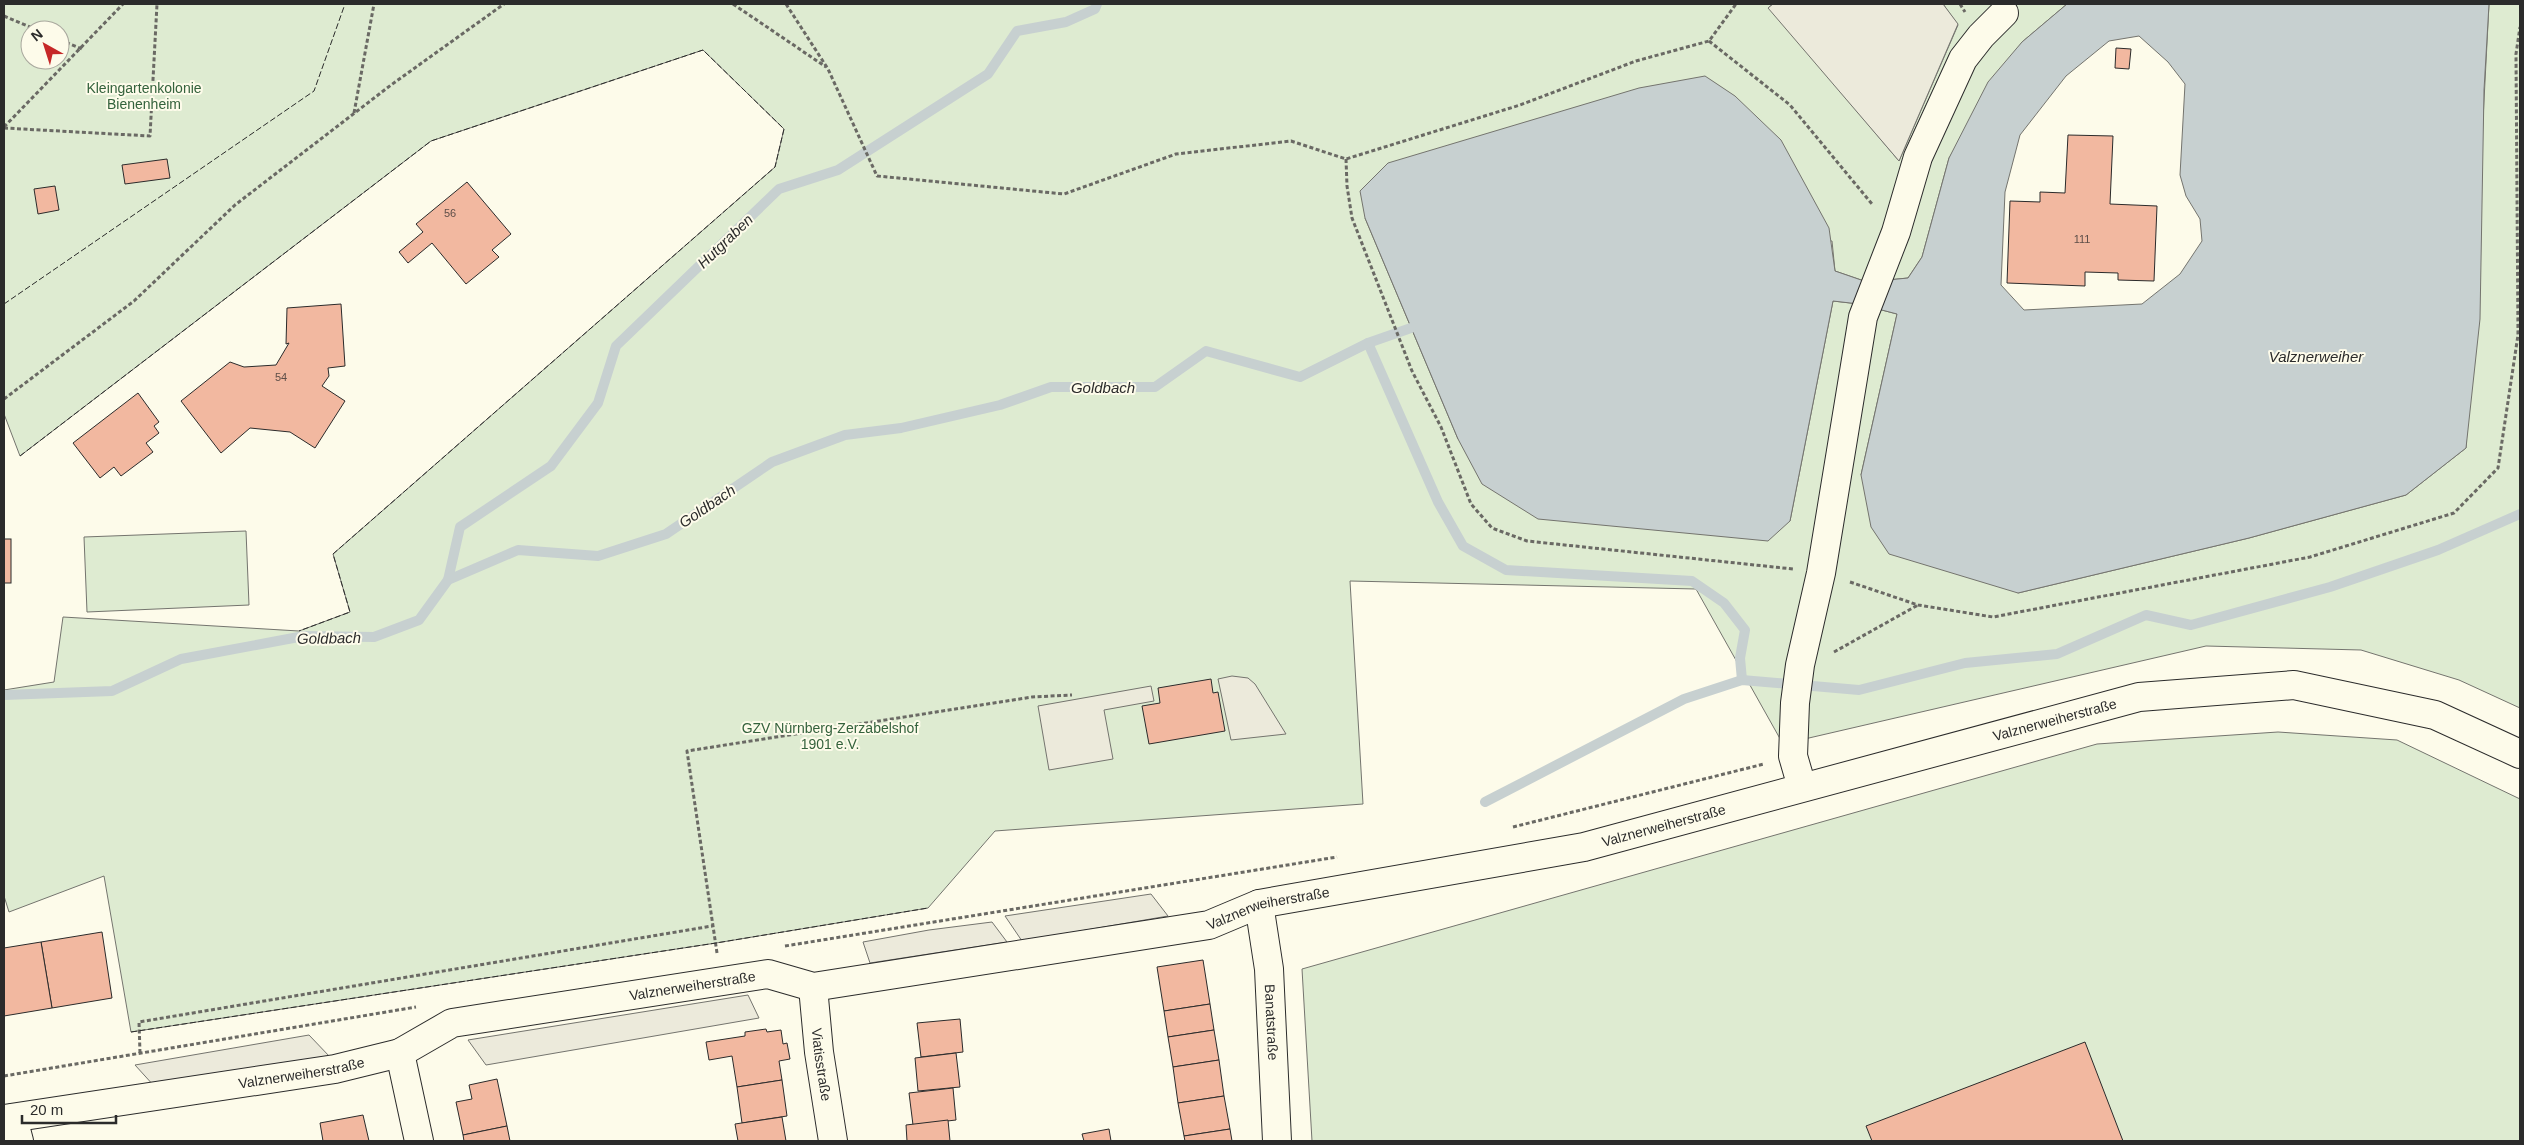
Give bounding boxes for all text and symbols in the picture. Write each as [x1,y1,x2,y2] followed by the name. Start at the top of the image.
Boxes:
[20,20,70,70] north arrow
[28,25,46,44] text: N
[86,80,202,112] park label: Kleingartenkolonie Bienenheim
[444,207,456,219] house number: 56
[694,211,756,271] water label: Hutgraben
[2074,233,2090,245] house number: 111
[2269,348,2364,365] water label: Valznerweiher
[275,371,287,383] house number: 54
[1071,379,1135,396] water label: Goldbach
[676,481,738,531] water label: Goldbach
[297,629,361,647] water label: Goldbach
[1991,695,2119,744] street label: Valznerweiherstraße
[742,720,918,752] park label: GZV Nürnberg-Zerzabelshof 1901 e.V.
[1600,801,1728,850] street label: Valznerweiherstraße
[1204,884,1331,933] street label: Valznerweiherstraße
[628,968,757,1003] street label: Valznerweiherstraße
[1262,984,1281,1061] street label: Banatstraße
[809,1027,835,1102] street label: Viatisstraße
[237,1054,366,1091] street label: Valznerweiherstraße
[22,1092,116,1124] scale bar
[30,1101,63,1118] text: 20 m

